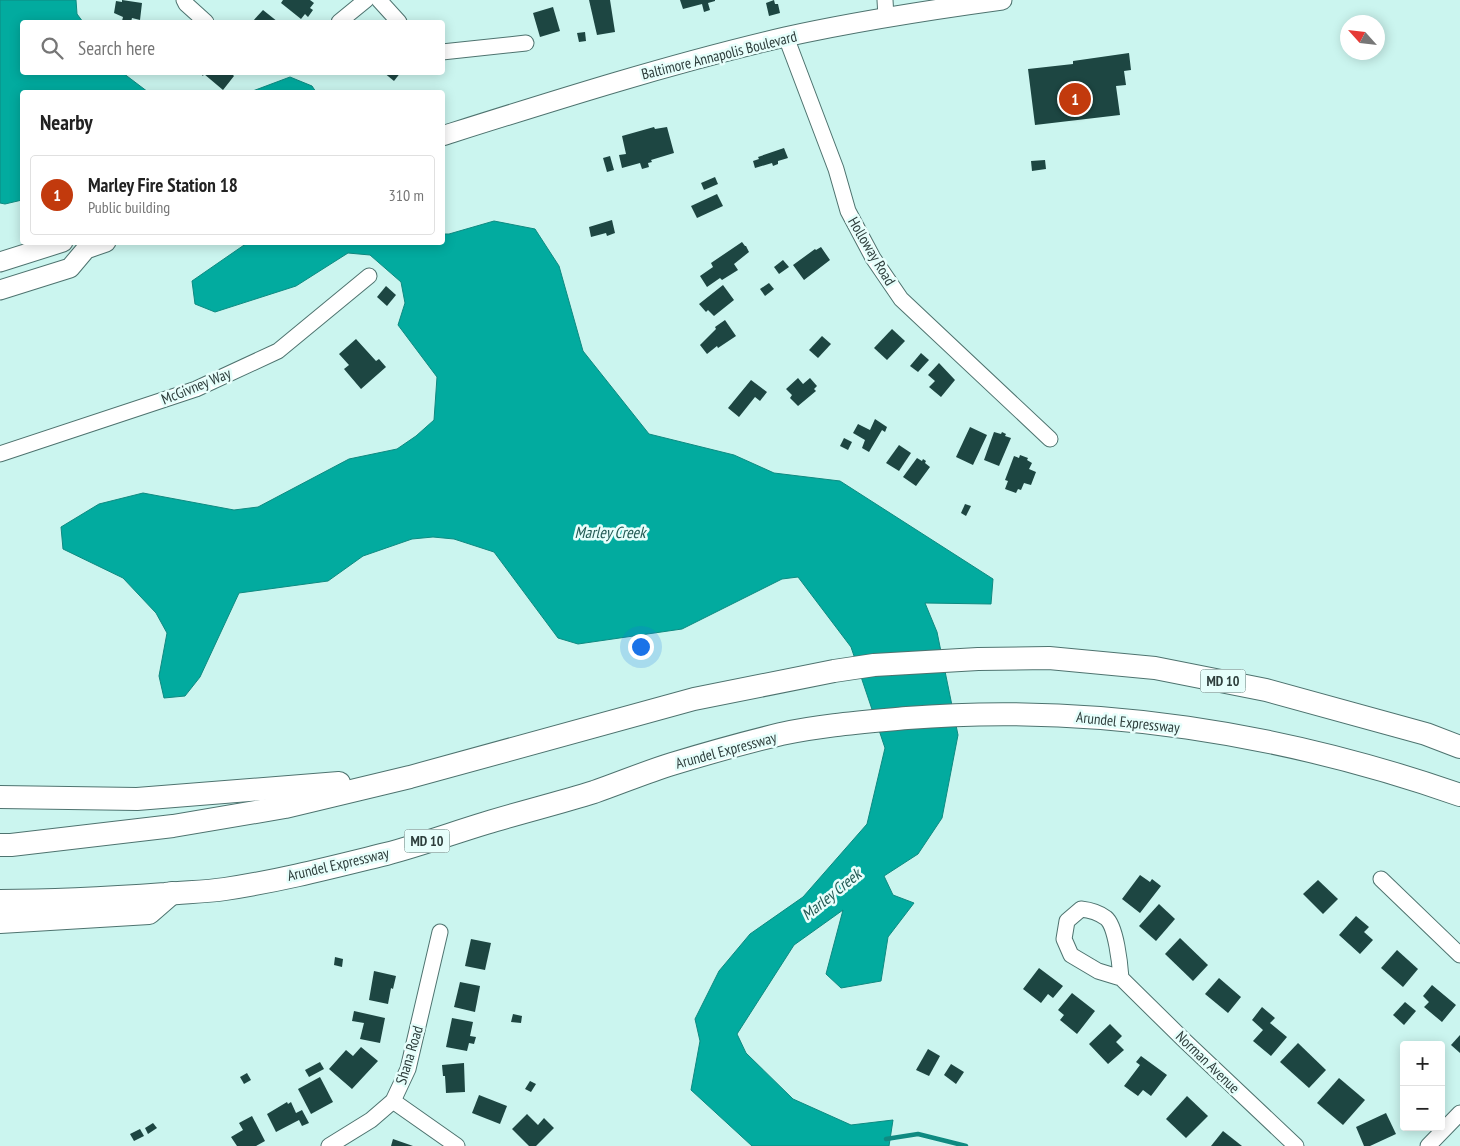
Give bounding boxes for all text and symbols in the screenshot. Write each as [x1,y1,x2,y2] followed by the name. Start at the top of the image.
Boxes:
[1340,15,1385,60] north arrow
[20,20,445,75] search box
[639,26,799,84] street label: Baltimore Annapolis Boulevard
[38,34,66,62] icon: search
[78,36,155,60] text: Search here
[1059,80,1091,118] pin: 1
[40,109,93,136] text: Nearby
[88,173,238,197] text: Marley Fire Station 18
[53,185,61,205] text: 1
[389,185,424,205] text: 310 m
[88,197,170,217] text: Public building
[844,213,900,289] street label: Holloway Road
[158,363,234,409] street label: McGivney Way
[575,522,647,542] water label: Marley Creek
[628,634,654,660] your location
[1200,669,1246,692] road number: MD 10
[1075,707,1181,737] street label: Arundel Expressway
[673,727,779,773] street label: Arundel Expressway
[404,829,450,852] road number: MD 10
[285,843,391,885] street label: Arundel Expressway
[797,863,866,924] water label: Marley Creek
[391,1023,427,1087] street label: Shana Road
[1172,1027,1244,1097] street label: Norman Avenue
[1400,1041,1445,1131] map controls
[1400,1041,1445,1086] button: +
[1400,1086,1445,1131] button: −

